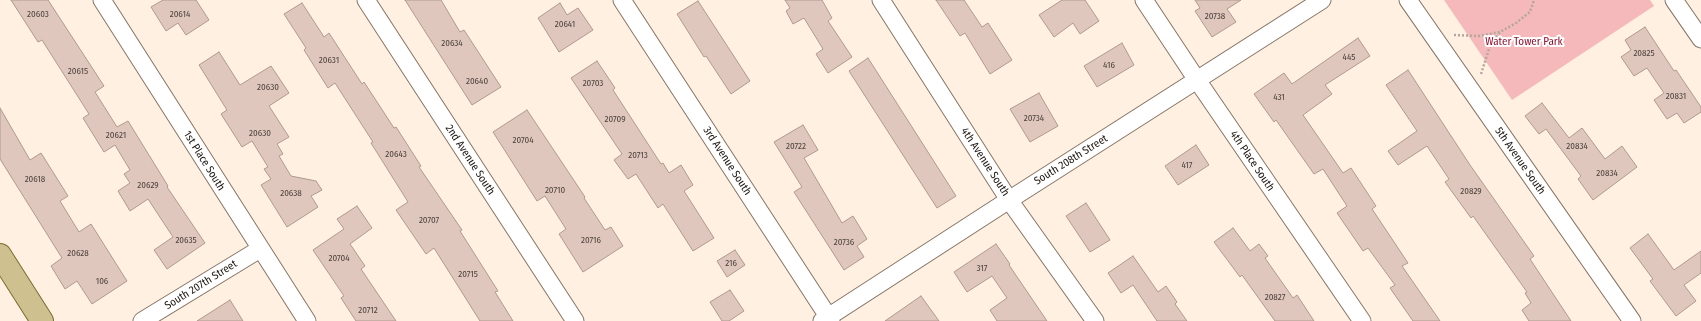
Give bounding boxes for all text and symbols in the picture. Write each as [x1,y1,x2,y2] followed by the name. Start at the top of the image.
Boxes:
[27,9,49,19] house number: 20603
[170,9,190,19] house number: 20614
[1205,11,1225,21] house number: 20738
[555,19,575,29] house number: 20641
[1485,35,1563,49] park label: Water Tower Park
[441,38,463,48] house number: 20634
[1633,48,1655,58] house number: 20825
[1343,52,1355,62] house number: 445
[319,55,339,65] house number: 20631
[1103,60,1115,70] house number: 416
[68,66,88,76] house number: 20615
[466,76,488,86] house number: 20640
[583,78,603,88] house number: 20703
[257,82,279,92] house number: 20630
[1666,91,1686,101] house number: 20831
[1273,92,1285,102] house number: 431
[1024,113,1044,123] house number: 20734
[604,114,626,124] house number: 20709
[442,122,498,198] street label: 2nd Avenue South
[700,124,754,198] street label: 3rd Avenue South
[958,125,1012,199] street label: 4th Avenue South
[1492,125,1548,197] street label: 5th Avenue South
[249,128,271,138] house number: 20630
[1227,128,1277,194] street label: 4th Place South
[180,129,228,193] street label: 1st Place South
[106,130,126,140] house number: 20621
[1032,132,1110,188] street label: South 208th Street
[512,135,534,145] house number: 20704
[786,141,806,151] house number: 20722
[1566,141,1588,151] house number: 20834
[385,149,407,159] house number: 20643
[628,150,648,160] house number: 20713
[1181,160,1193,170] house number: 417
[1596,168,1618,178] house number: 20834
[25,174,45,184] house number: 20618
[137,180,159,190] house number: 20629
[545,185,565,195] house number: 20710
[1460,186,1482,196] house number: 20829
[280,188,302,198] house number: 20638
[419,215,439,225] house number: 20707
[175,235,197,245] house number: 20635
[581,235,601,245] house number: 20716
[834,237,854,247] house number: 20736
[67,248,89,258] house number: 20628
[328,253,350,263] house number: 20704
[162,257,240,313] street label: South 207th Street
[725,258,737,268] house number: 216
[977,263,987,273] house number: 317
[458,269,478,279] house number: 20715
[96,276,108,286] house number: 106
[1265,292,1285,302] house number: 20827
[358,305,378,315] house number: 20712

